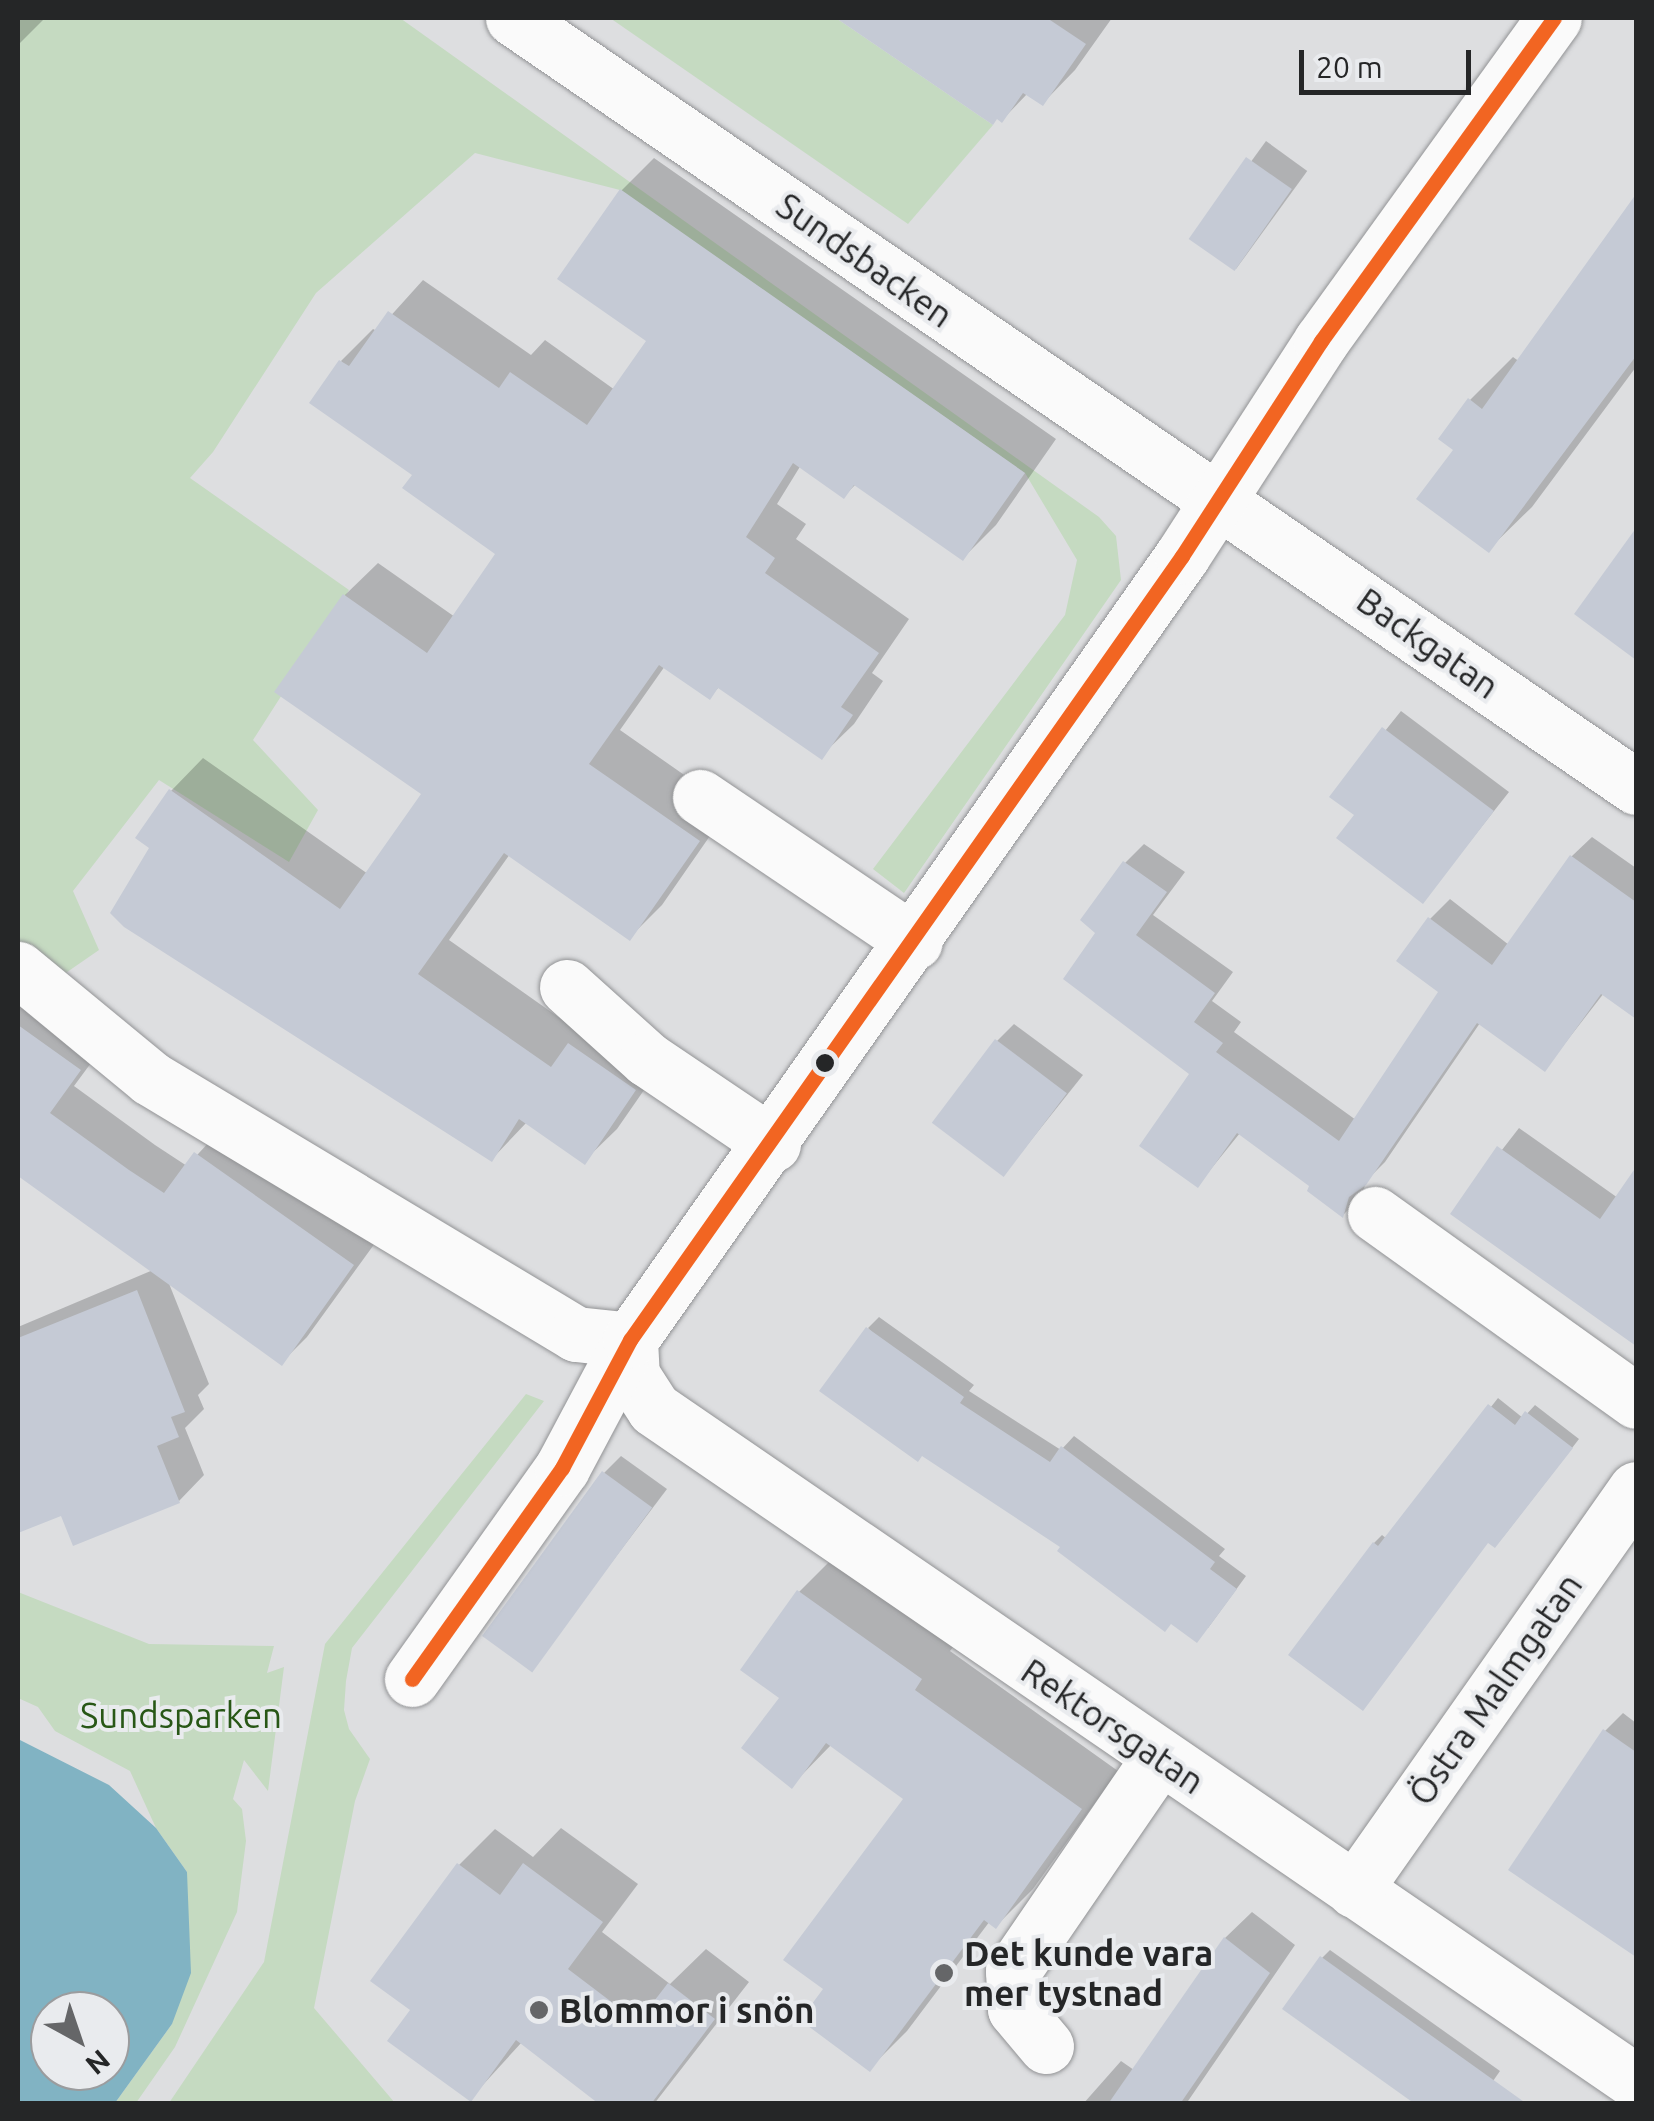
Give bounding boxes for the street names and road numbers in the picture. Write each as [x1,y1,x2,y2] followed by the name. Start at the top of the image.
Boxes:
[769,184,961,336] street label: Sundsbacken
[1349,579,1507,707] street label: Backgatan
[1400,1565,1590,1813] street label: Östra Malmgatan
[1014,1650,1212,1802] street label: Rektorsgatan

